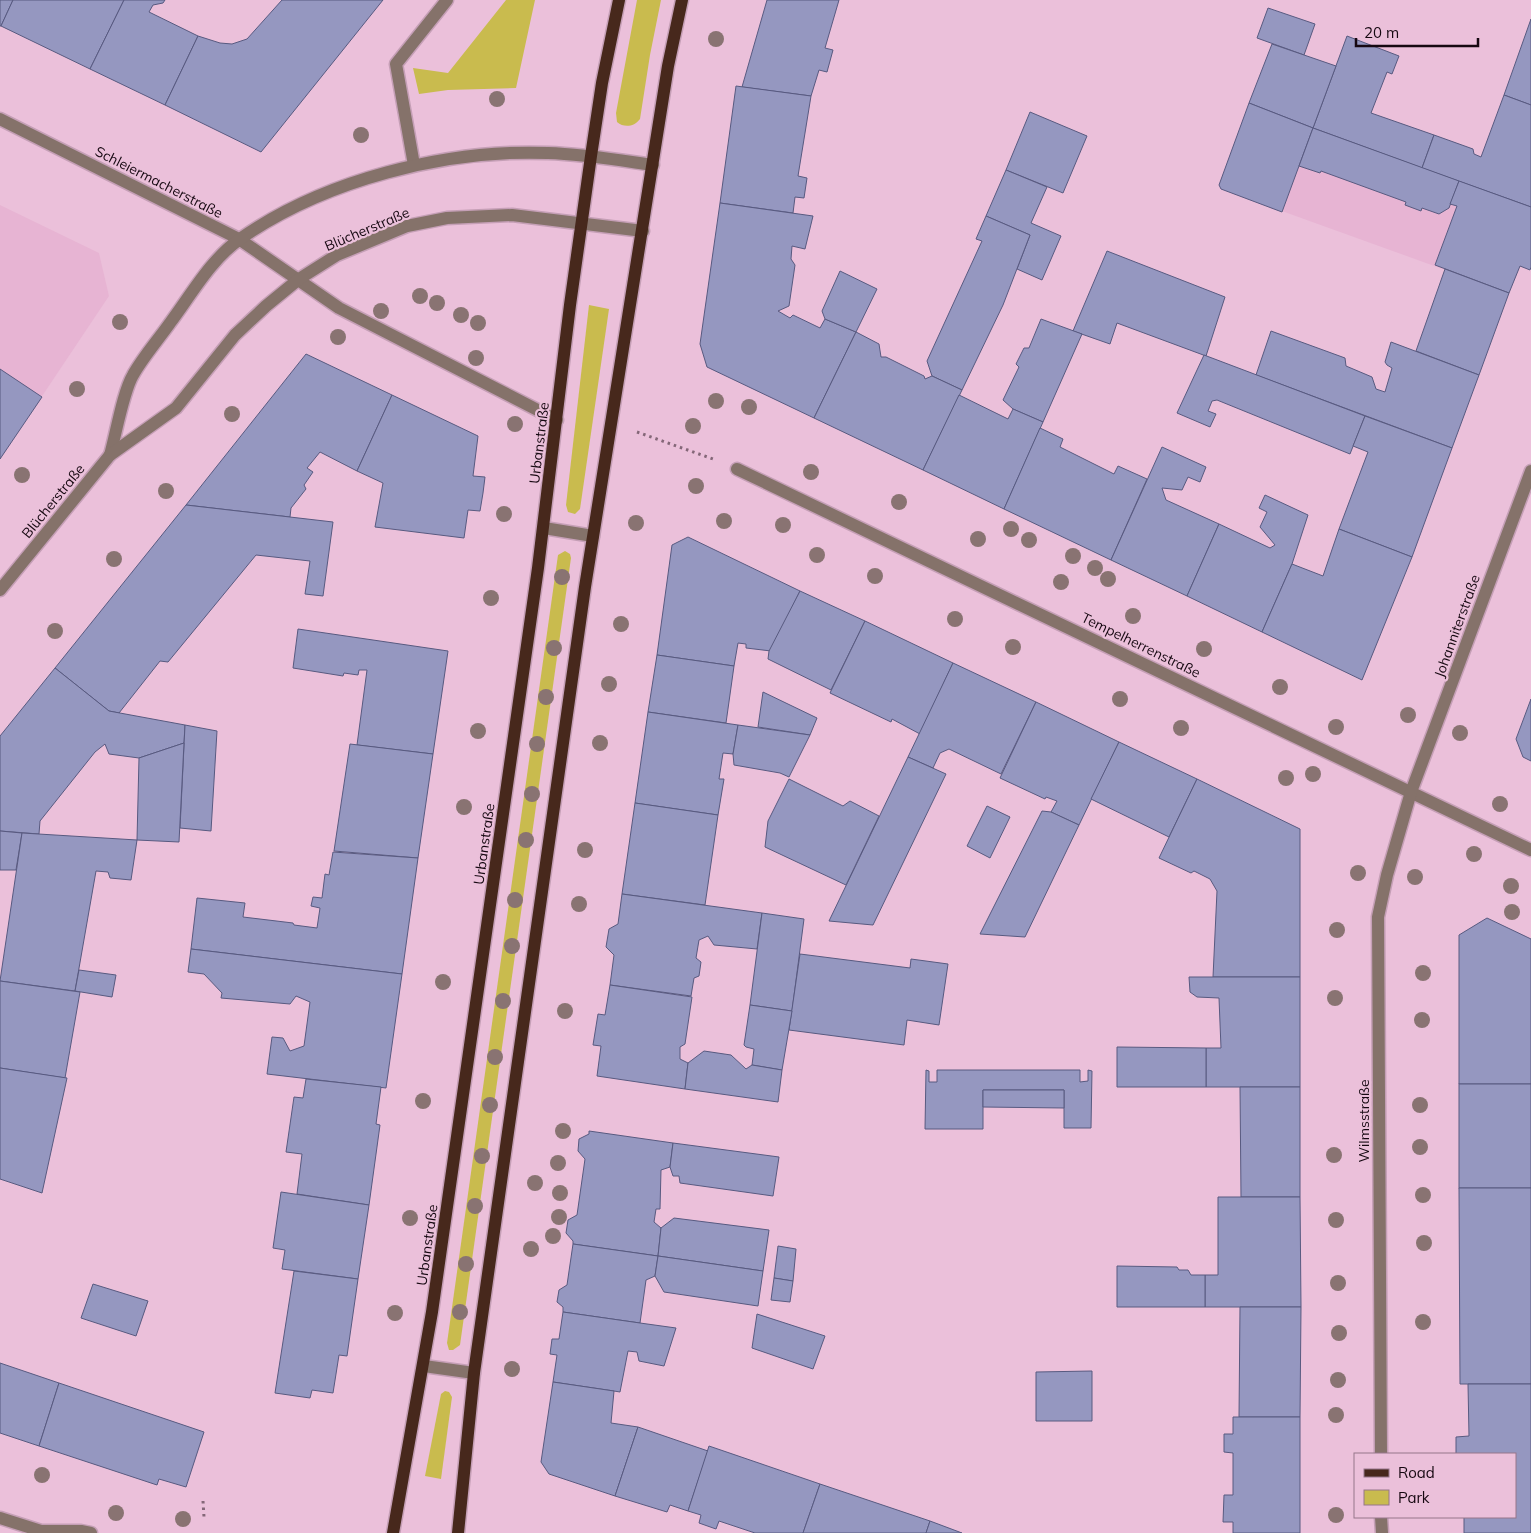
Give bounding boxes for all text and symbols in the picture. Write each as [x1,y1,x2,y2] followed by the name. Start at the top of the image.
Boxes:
[1356,15,1478,47] scale bar
[1364,23,1399,42] text: 20 m
[92,142,226,222] street label: Schleiermacherstraße
[322,203,412,255] street label: Blücherstraße
[525,401,553,485] street label: Urbanstraße
[18,460,88,542] street label: Blücherstraße
[1430,572,1484,680] street label: Johanniterstraße
[1079,608,1203,682] street label: Tempelherrenstraße
[469,802,499,886] street label: Urbanstraße
[1355,1079,1373,1163] street label: Wilmsstraße
[412,1203,442,1287] street label: Urbanstraße
[1354,1453,1516,1518] legend
[1398,1463,1435,1482] text: Road
[1398,1488,1430,1507] text: Park

